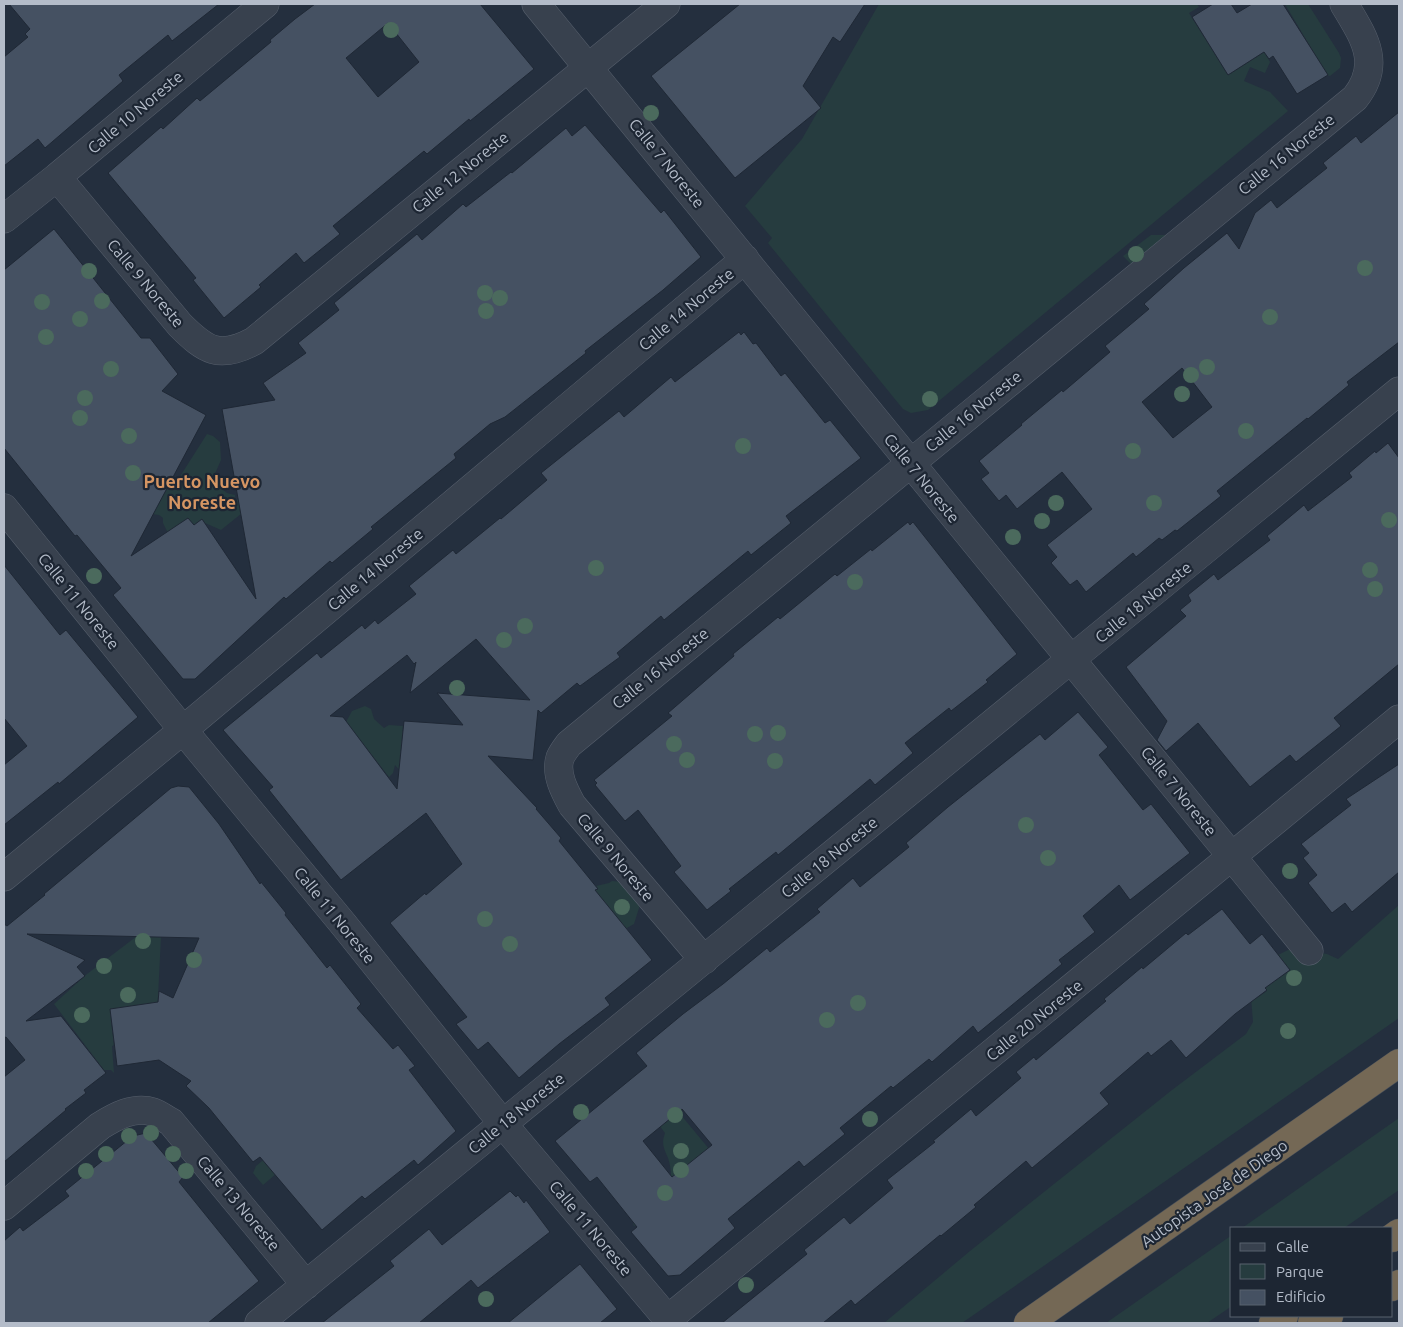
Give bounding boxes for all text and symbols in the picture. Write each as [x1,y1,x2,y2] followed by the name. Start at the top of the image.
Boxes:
[84,67,186,157] street label: Calle 10 Noreste
[1234,110,1338,198] street label: Calle 16 Noreste
[626,115,708,211] street label: Calle 7 Noreste
[408,128,512,216] street label: Calle 12 Noreste
[104,235,188,331] street label: Calle 9 Noreste
[635,264,737,354] street label: Calle 14 Noreste
[921,367,1025,455] street label: Calle 16 Noreste
[881,430,963,526] street label: Calle 7 Noreste
[144,471,260,512] district label: Puerto Nuevo Noreste
[324,524,426,614] street label: Calle 14 Noreste
[35,549,123,653] street label: Calle 11 Noreste
[1091,558,1195,646] street label: Calle 18 Noreste
[608,624,712,712] street label: Calle 16 Noreste
[1138,743,1220,839] street label: Calle 7 Noreste
[574,809,658,905] street label: Calle 9 Noreste
[777,813,881,901] street label: Calle 18 Noreste
[291,863,379,967] street label: Calle 11 Noreste
[982,976,1086,1064] street label: Calle 20 Noreste
[464,1069,568,1157] street label: Calle 18 Noreste
[1137,1136,1291,1250] street label: Autopista José de Diego
[194,1152,284,1254] street label: Calle 13 Noreste
[546,1177,636,1279] street label: Calle 11 Noreste
[1230,1227,1393,1317] legend
[1276,1238,1309,1255] text: Calle
[1276,1263,1324,1280] text: Parque
[1276,1288,1325,1305] text: Edificio

